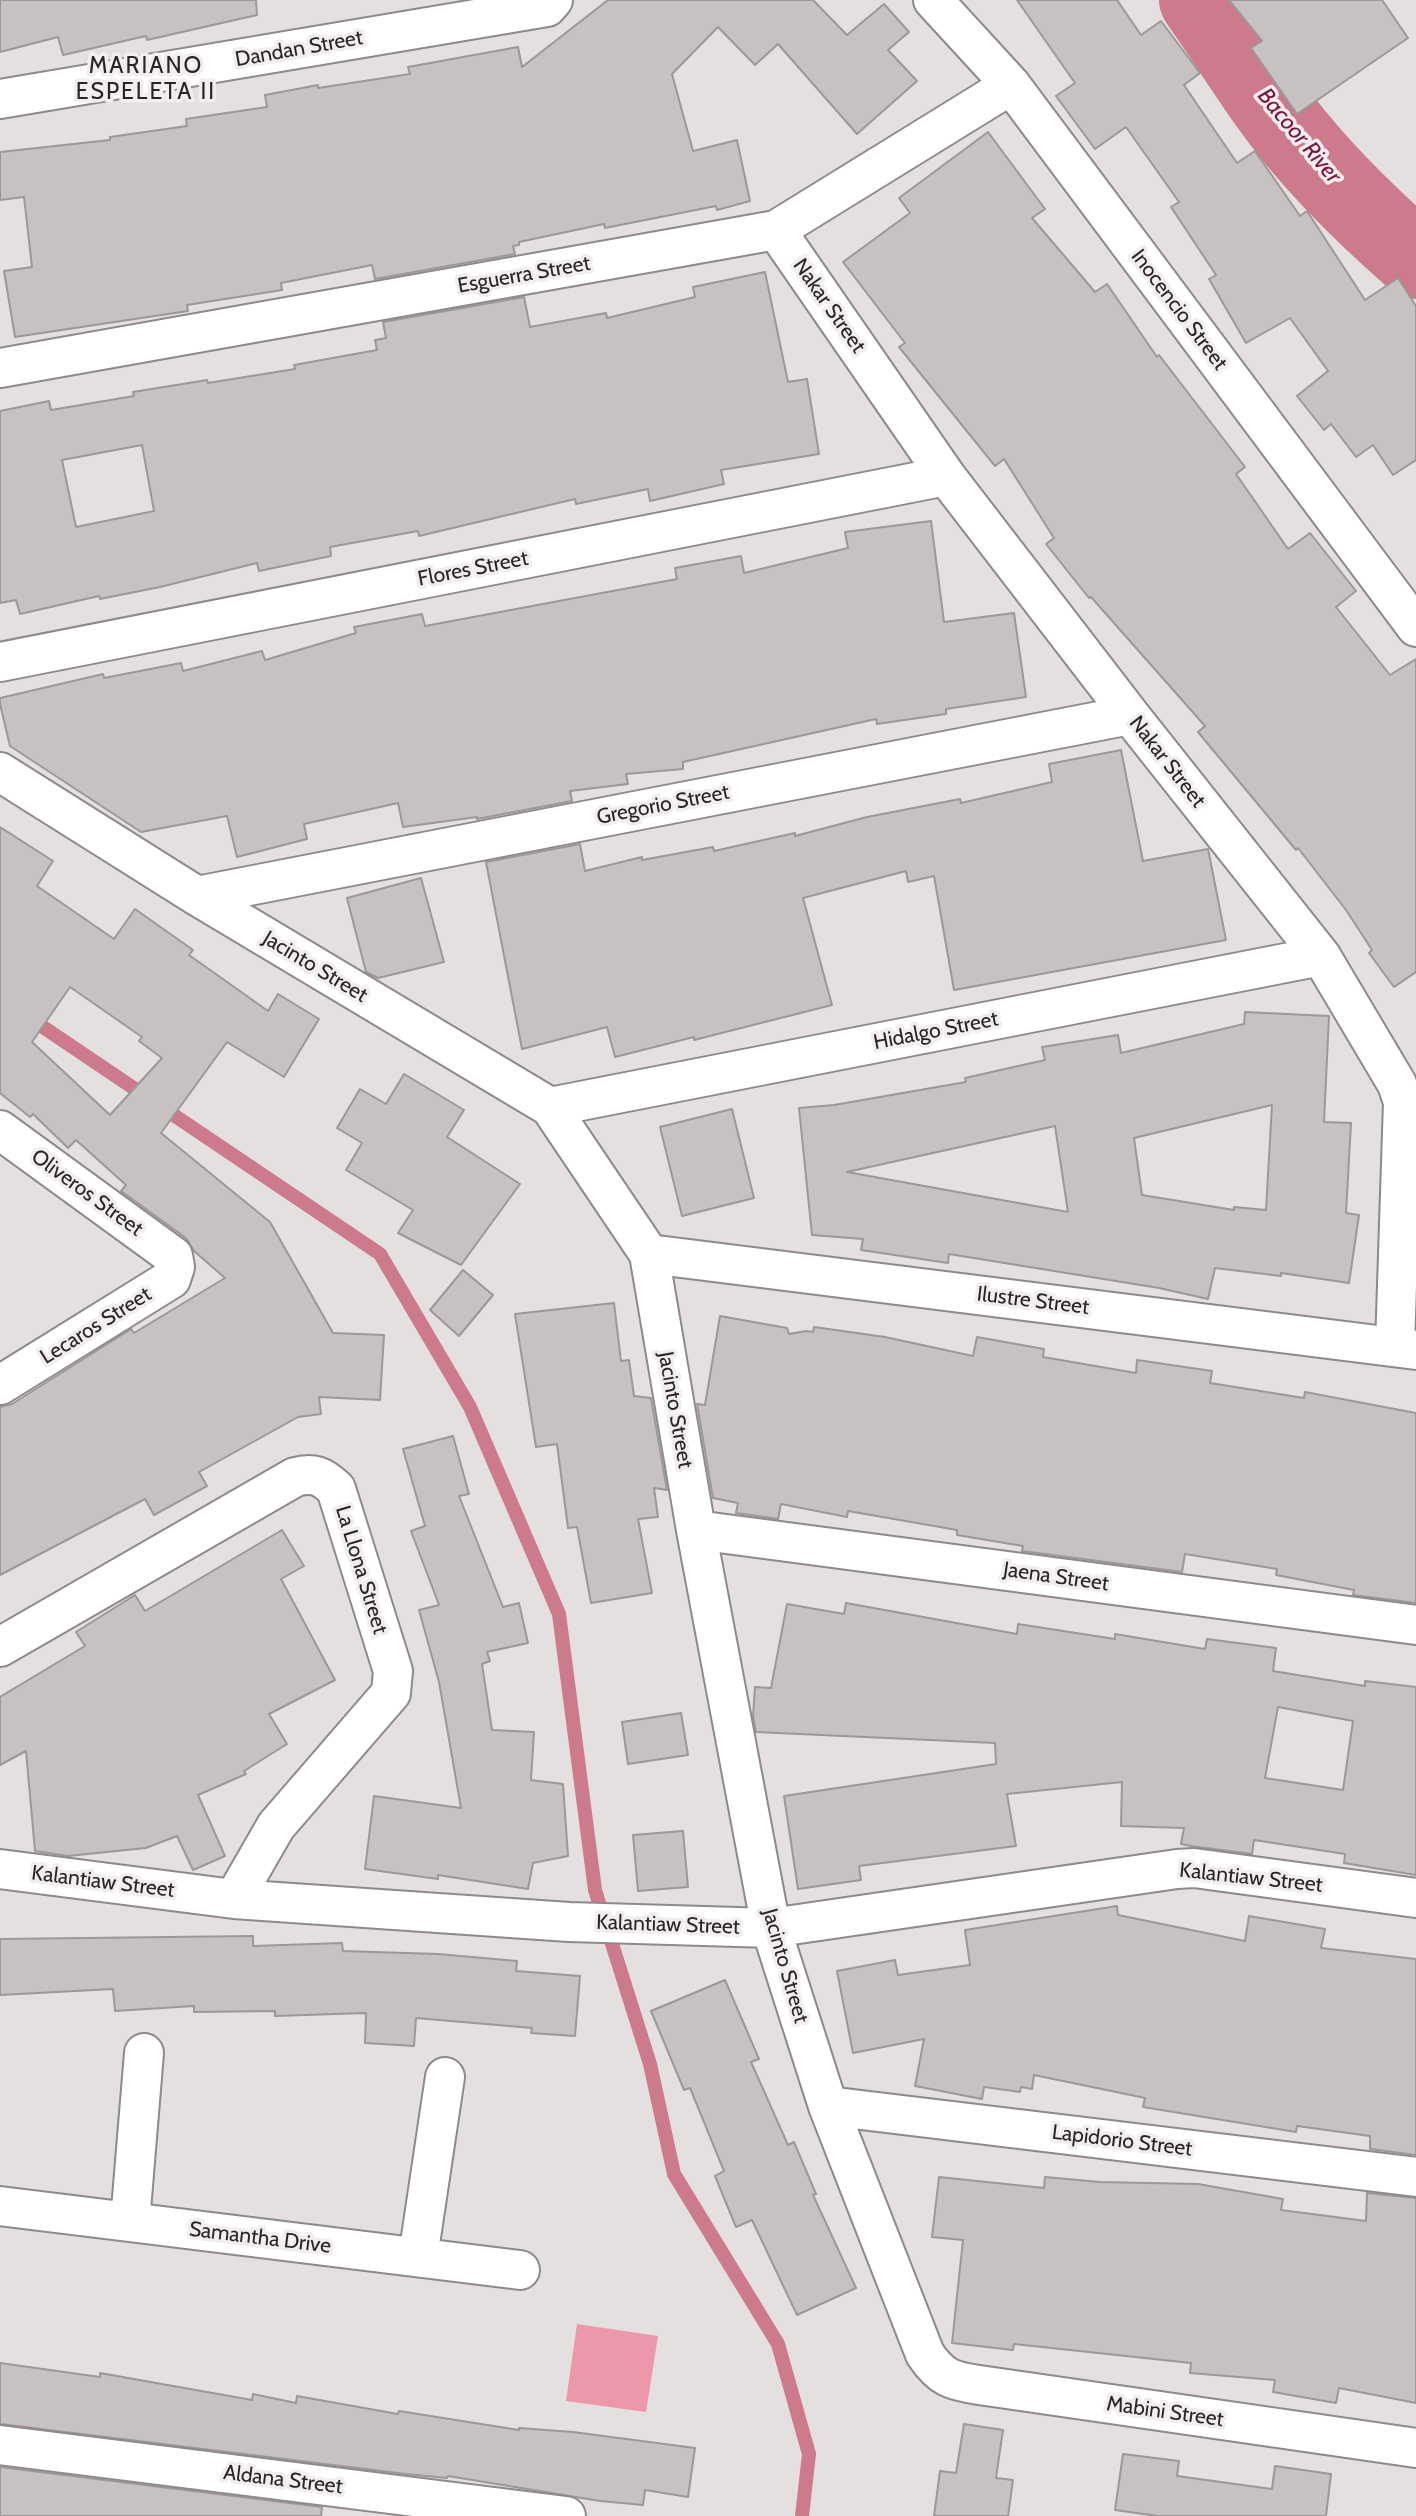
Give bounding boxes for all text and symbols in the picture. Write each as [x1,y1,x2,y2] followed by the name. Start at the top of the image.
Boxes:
[233,25,365,73] street label: Dandan Street
[77,52,215,106] district label: MARIANO ESPELETA II
[1251,83,1347,189] water label: Bacoor River
[1125,245,1233,375] street label: Inocencio Street
[456,251,592,299] street label: Esguerra Street
[787,254,871,358] street label: Nakar Street
[416,546,530,592] street label: Flores Street
[1123,711,1211,813] street label: Nakar Street
[595,780,731,830] street label: Gregorio Street
[258,926,372,1008] street label: Jacinto Street
[872,1007,1000,1055] street label: Hidalgo Street
[26,1144,148,1242] street label: Oliveros Street
[36,1282,156,1370] street label: Lecaros Street
[976,1282,1090,1320] street label: Ilustre Street
[652,1350,698,1470] street label: Jacinto Street
[330,1503,392,1637] street label: La Llona Street
[1002,1557,1110,1597] street label: Jaena Street
[1178,1858,1324,1898] street label: Kalantiaw Street
[30,1861,176,1903] street label: Kalantiaw Street
[757,1906,813,2026] street label: Jacinto Street
[596,1910,740,1940] street label: Kalantiaw Street
[1050,2120,1194,2162] street label: Lapidorio Street
[188,2217,332,2259] street label: Samantha Drive
[1105,2391,1225,2433] street label: Mabini Street
[222,2460,344,2500] street label: Aldana Street

